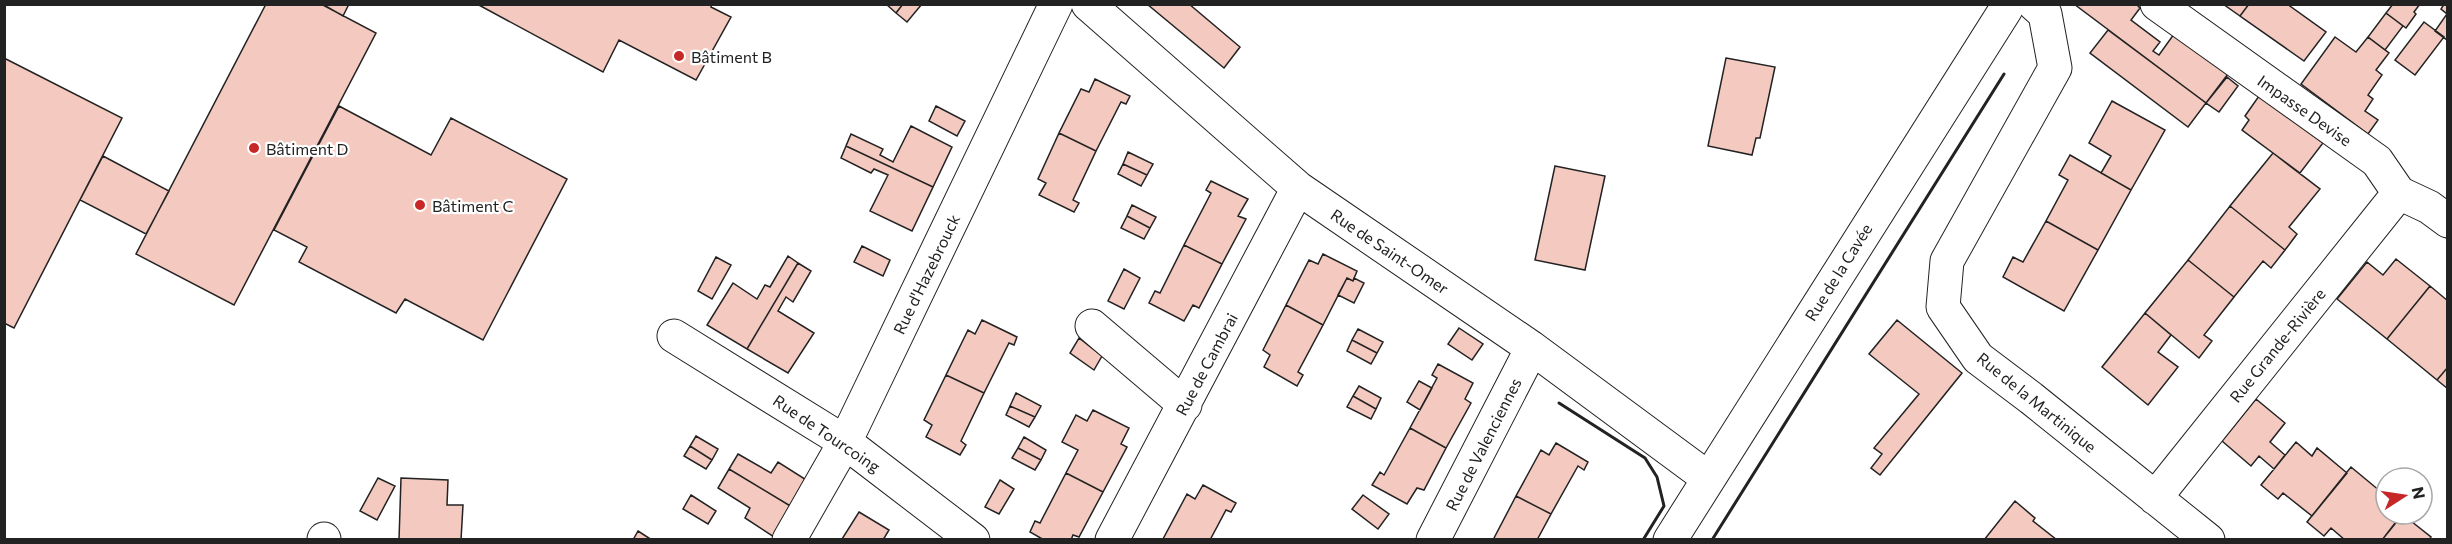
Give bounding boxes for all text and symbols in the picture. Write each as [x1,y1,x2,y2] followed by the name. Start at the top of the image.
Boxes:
[691,47,772,66] place label: Bâtiment B
[672,49,686,63] marker: Bâtiment B
[2254,71,2356,149] street label: Impasse Devise
[266,139,348,158] place label: Bâtiment D
[247,141,261,155] marker: Bâtiment D
[432,196,513,215] place label: Bâtiment C
[413,198,427,212] marker: Bâtiment C
[1327,205,1453,298] street label: Rue de Saint-Omer
[889,211,963,337] street label: Rue d'Hazebrouck
[1800,220,1876,324] street label: Rue de la Cavée
[2225,284,2329,406] street label: Rue Grande-Rivière
[1171,310,1241,418] street label: Rue de Cambrai
[1974,348,2100,456] street label: Rue de la Martinique
[1441,374,1525,514] street label: Rue de Valenciennes
[770,390,884,476] street label: Rue de Tourcoing
[2374,466,2434,526] north arrow
[2409,485,2430,501] text: N

